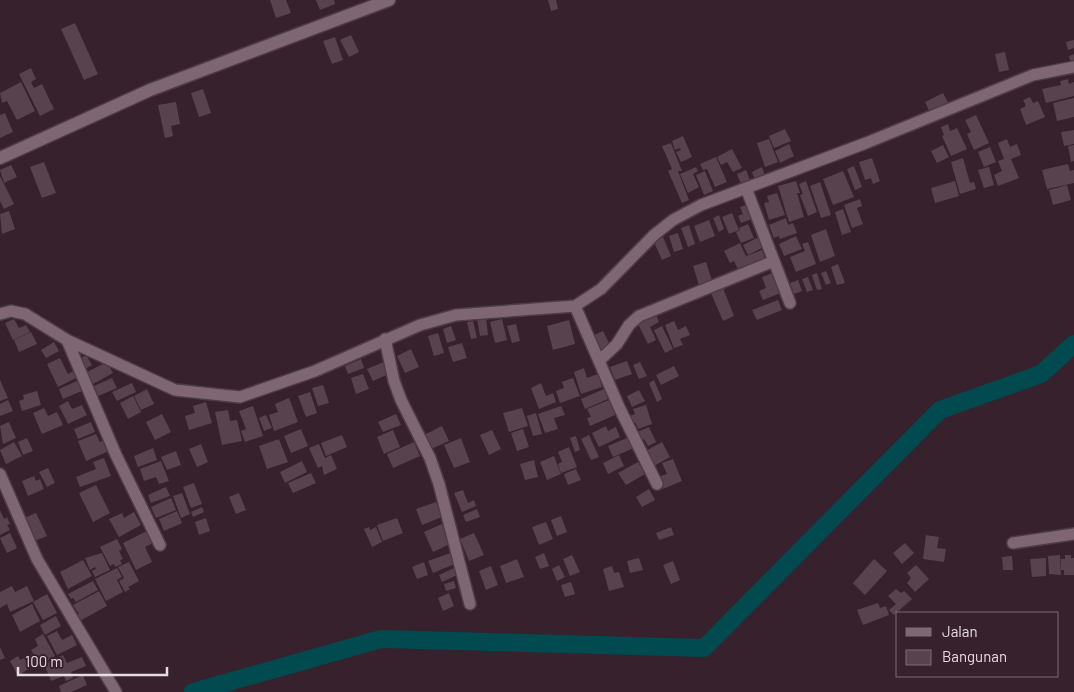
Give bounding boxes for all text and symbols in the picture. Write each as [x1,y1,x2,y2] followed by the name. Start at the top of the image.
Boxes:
[896,612,1059,677] legend
[942,622,978,640] text: Jalan
[18,644,166,676] scale bar
[942,647,1007,665] text: Bangunan
[25,652,63,670] text: 100 m

